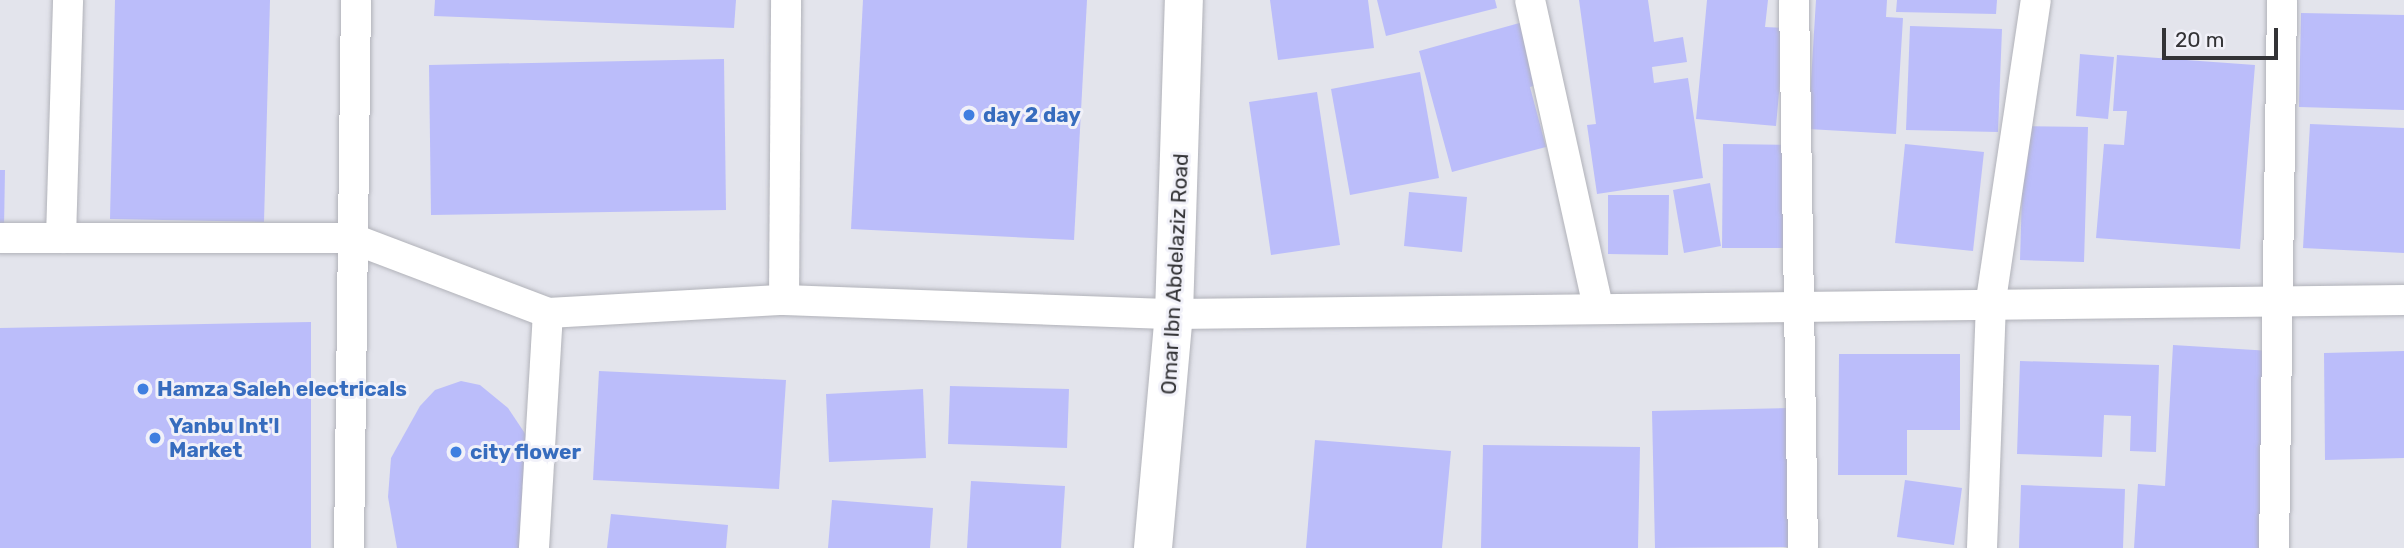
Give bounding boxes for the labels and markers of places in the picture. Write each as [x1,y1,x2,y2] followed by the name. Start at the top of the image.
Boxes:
[983,102,1081,128] place label: day 2 day
[961,107,977,123] marker: day 2 day
[157,376,407,402] place label: Hamza Saleh electricals
[135,381,151,397] marker: Hamza Saleh electricals
[169,413,279,463] place label: Yanbu Int'l Market
[147,430,163,446] marker: Yanbu Int'l Market
[470,439,582,465] place label: city flower
[448,444,464,460] marker: city flower

